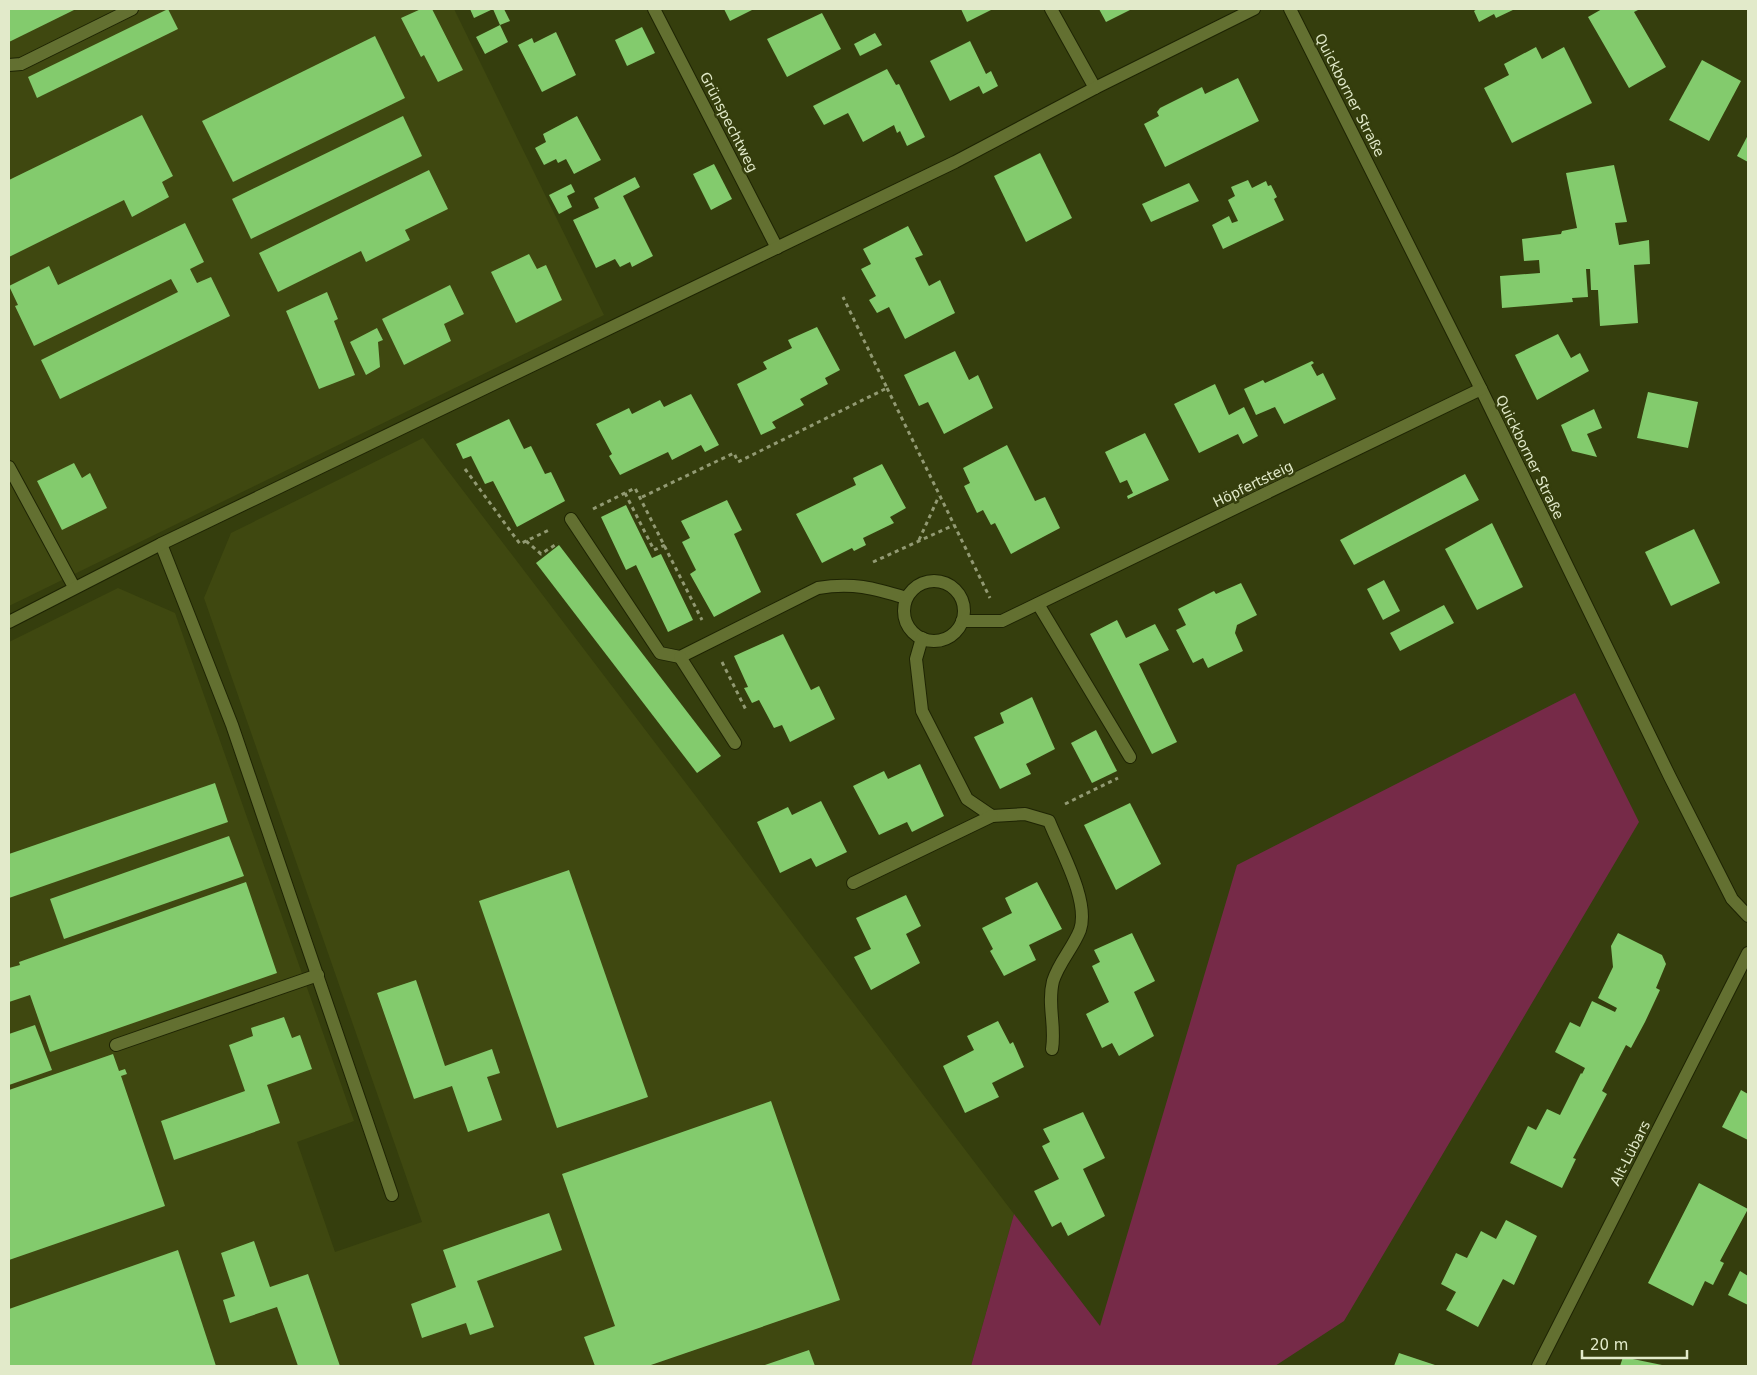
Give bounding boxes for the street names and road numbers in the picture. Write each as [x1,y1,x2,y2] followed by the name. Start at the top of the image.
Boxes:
[1312,31,1388,159] street label: Quickborner Straße
[697,69,761,175] street label: Grünspechtweg
[1493,392,1567,522] street label: Quickborner Straße
[1210,458,1296,510] street label: Höpfertsteig
[1607,1118,1653,1188] street label: Alt-Lübars

